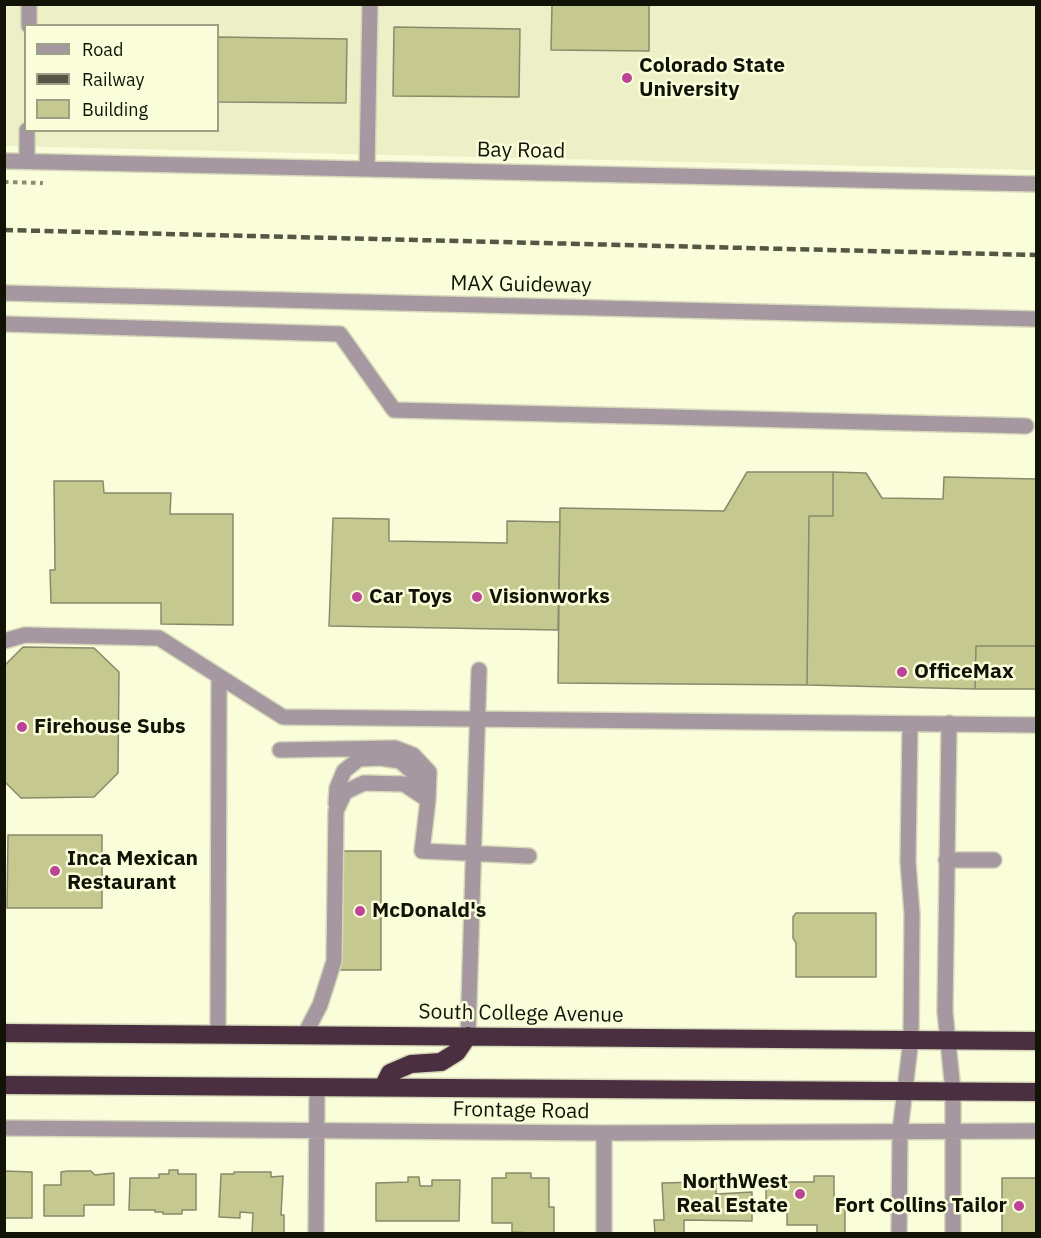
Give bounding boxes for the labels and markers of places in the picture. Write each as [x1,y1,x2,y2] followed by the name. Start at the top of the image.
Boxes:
[639,53,785,103] place label: Colorado State University
[620,71,634,85] marker: Colorado State University
[369,584,452,610] place label: Car Toys
[489,584,610,610] place label: Visionworks
[350,590,364,604] marker: Car Toys
[470,590,484,604] marker: Visionworks
[914,659,1014,685] place label: OfficeMax
[895,665,909,679] marker: OfficeMax
[34,714,186,740] place label: Firehouse Subs
[15,720,29,734] marker: Firehouse Subs
[67,846,198,896] place label: Inca Mexican Restaurant
[48,864,62,878] marker: Inca Mexican Restaurant
[372,898,486,924] place label: McDonald's
[353,904,367,918] marker: McDonald's
[676,1169,788,1219] place label: NorthWest Real Estate
[793,1187,807,1201] marker: NorthWest Real Estate
[834,1193,1007,1219] place label: Fort Collins Tailor
[1012,1199,1026,1213] marker: Fort Collins Tailor

